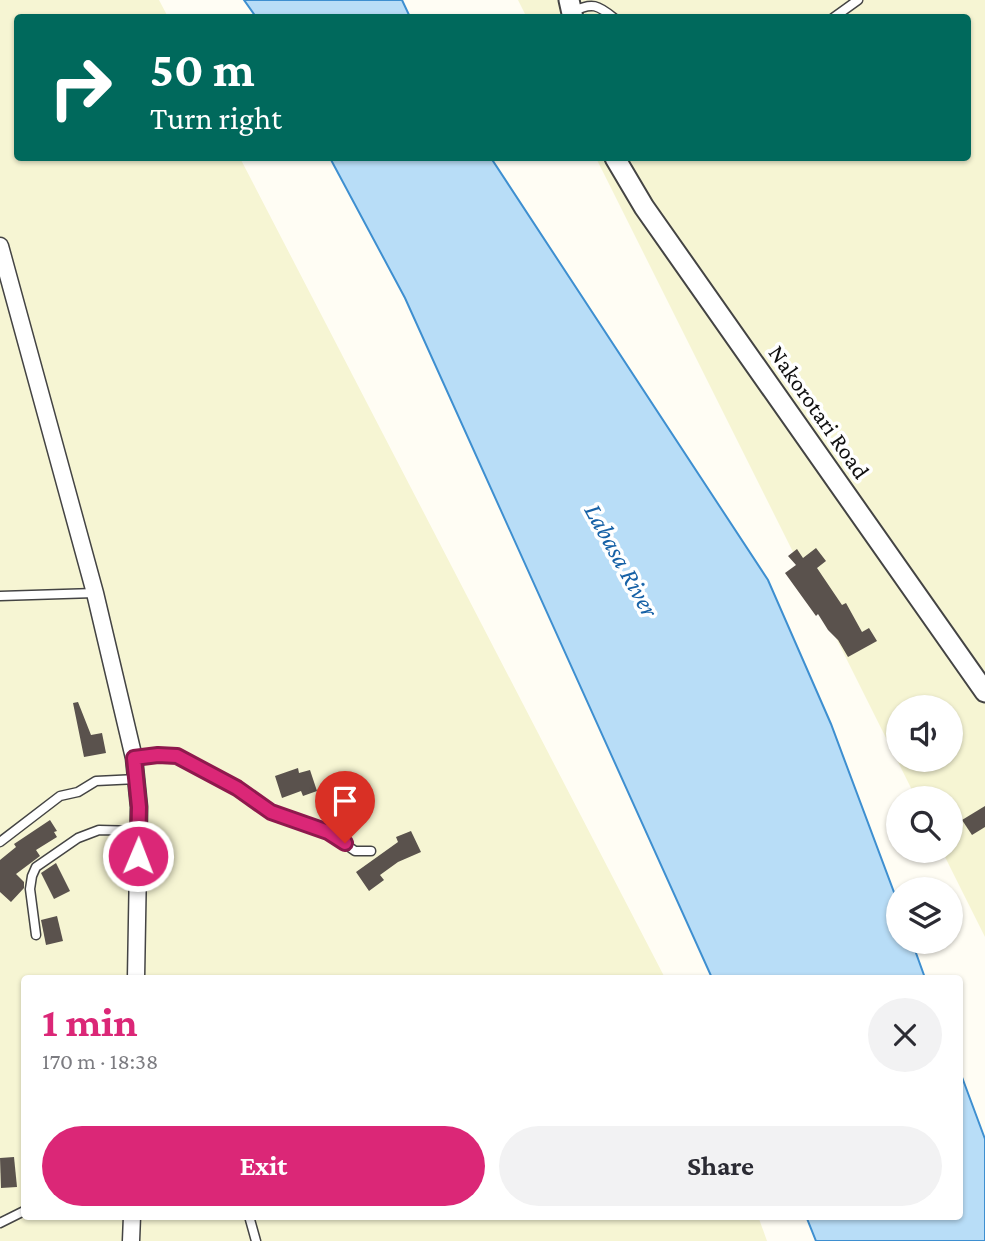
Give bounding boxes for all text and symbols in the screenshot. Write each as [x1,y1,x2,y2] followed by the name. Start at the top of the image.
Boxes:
[35,42,126,133] icon: right
[150,42,255,97] text: 50 m
[150,100,282,136] text: Turn right
[763,340,876,484] street label: Nakorotari Road
[579,499,665,623] water label: Labasa River
[886,695,963,954] map controls
[886,695,963,772] button: sound
[315,771,375,843] pin
[326,782,364,820] icon: arrive
[886,786,963,863] button: search
[101,819,175,893] position arrow
[886,877,963,954] button: layers
[42,998,138,1045] text: 1 min
[868,998,942,1072] button: close
[42,1048,158,1074] text: 170 m · 18:38
[42,1126,485,1206] button: Exit
[499,1126,942,1206] button: Share

